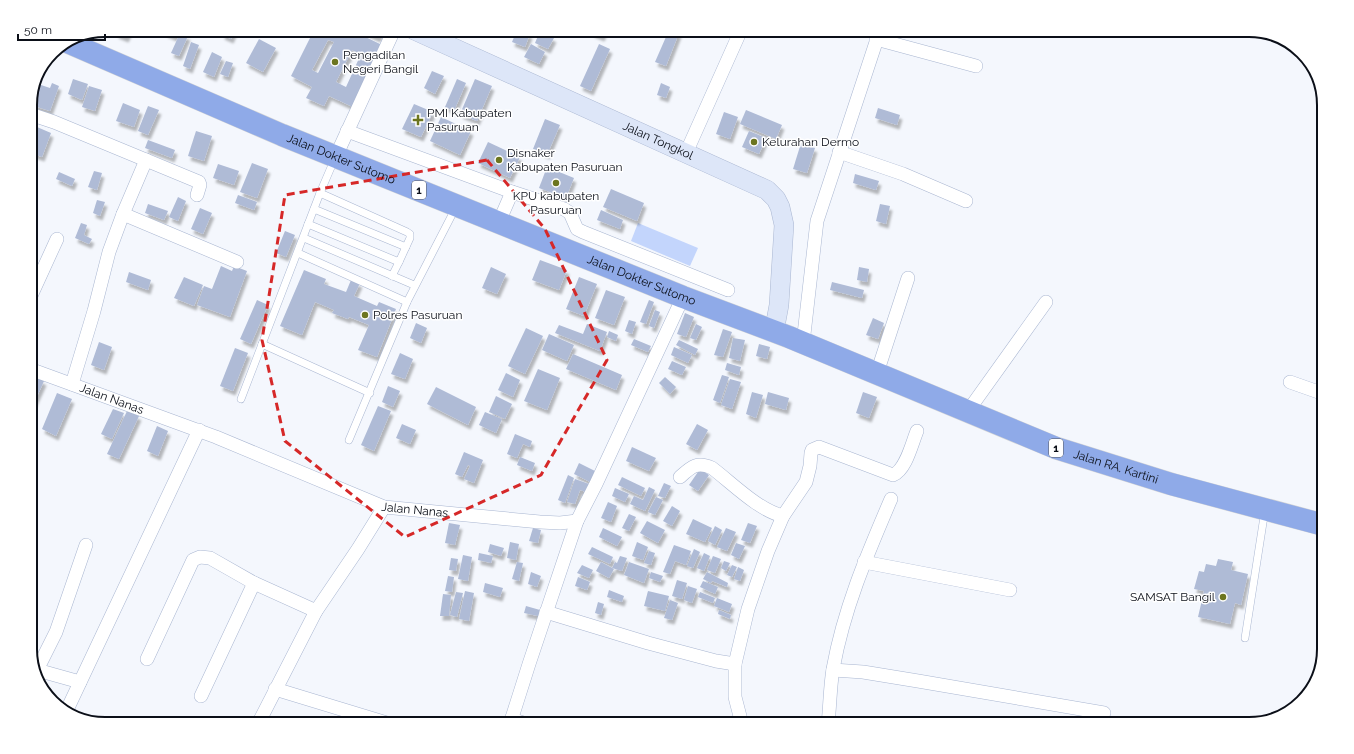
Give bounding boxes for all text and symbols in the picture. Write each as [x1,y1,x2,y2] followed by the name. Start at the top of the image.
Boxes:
[18,16,105,42] scale bar
[24,23,52,37] text: 50 m
[343,48,419,76] place label: Pengadilan Negeri Bangil
[330,57,340,67] marker: Pengadilan Negeri Bangil
[427,106,512,134] place label: PMI Kabupaten Pasuruan
[412,114,424,126] marker: PMI Kabupaten Pasuruan
[621,119,696,163] street label: Jalan Tongkol
[285,131,397,187] street label: Jalan Dokter Sutomo
[762,135,859,149] place label: Kelurahan Dermo
[749,137,759,147] marker: Kelurahan Dermo
[507,146,622,174] place label: Disnaker Kabupaten Pasuruan
[494,155,504,165] marker: Disnaker Kabupaten Pasuruan
[551,178,561,188] marker: KPU kabupaten Pasuruan
[412,181,426,199] road number: 1
[513,189,599,217] place label: KPU kabupaten Pasuruan
[585,252,698,308] street label: Jalan Dokter Sutomo
[373,308,462,322] place label: Polres Pasuruan
[360,310,370,320] marker: Polres Pasuruan
[78,381,146,417] street label: Jalan Nanas
[1049,439,1063,457] road number: 1
[1072,447,1160,487] street label: Jalan RA. Kartini
[381,500,449,520] street label: Jalan Nanas
[1130,590,1216,604] place label: SAMSAT Bangil
[1218,592,1228,602] marker: SAMSAT Bangil

